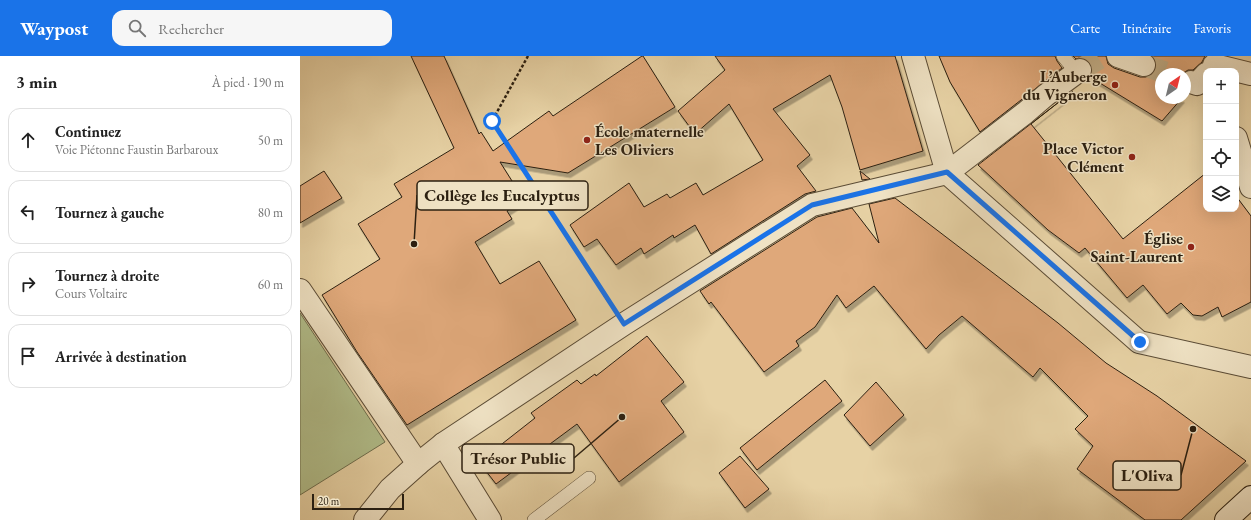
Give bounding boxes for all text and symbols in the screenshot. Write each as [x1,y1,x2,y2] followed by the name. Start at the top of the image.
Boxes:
[112,10,392,46] search box
[20,16,88,41] text: Waypost
[126,17,148,39] icon: search
[158,19,224,38] text: Rechercher
[1070,19,1100,37] text: Carte
[1122,19,1172,37] text: Itinéraire
[1194,19,1231,37] text: Favoris
[1023,66,1107,105] place label: L’Auberge du Vigneron
[1155,68,1191,104] north arrow
[1203,68,1239,212] map controls
[1203,68,1239,104] button: +
[16,71,57,93] text: 3 min
[212,74,284,91] text: À pied · 190 m
[1110,80,1120,90] marker: L’Auberge du Vigneron
[1203,104,1239,140] button: −
[483,112,501,130] route start
[595,121,704,160] place label: École maternelle Les Oliviers
[55,122,121,141] text: Continuez
[17,129,39,151] icon: ahead
[258,132,283,149] text: 50 m
[582,135,592,145] marker: École maternelle Les Oliviers
[1043,138,1124,177] place label: Place Victor Clément
[1203,140,1239,176] button: locate
[55,141,218,158] text: Voie Piétonne Faustin Barbaroux
[1127,152,1137,162] marker: Place Victor Clément
[1203,176,1239,212] button: layers
[417,181,588,210] callout: Collège les Eucalyptus
[424,184,580,206] text: Collège les Eucalyptus
[17,201,39,223] icon: left
[55,203,164,222] text: Tournez à gauche
[258,204,283,221] text: 80 m
[1090,228,1183,267] place label: Église Saint-Laurent
[1186,242,1196,252] marker: Église Saint-Laurent
[55,266,159,285] text: Tournez à droite
[17,273,39,295] icon: right
[258,276,283,293] text: 60 m
[55,285,127,302] text: Cours Voltaire
[1131,333,1149,351] route end
[17,345,39,367] icon: arrive
[55,347,187,366] text: Arrivée à destination
[462,444,574,473] callout: Trésor Public
[470,447,566,469] text: Trésor Public
[1113,461,1181,490] callout: L'Oliva
[1121,464,1174,486] text: L'Oliva
[312,492,404,511] scale bar
[318,494,339,508] text: 20 m

